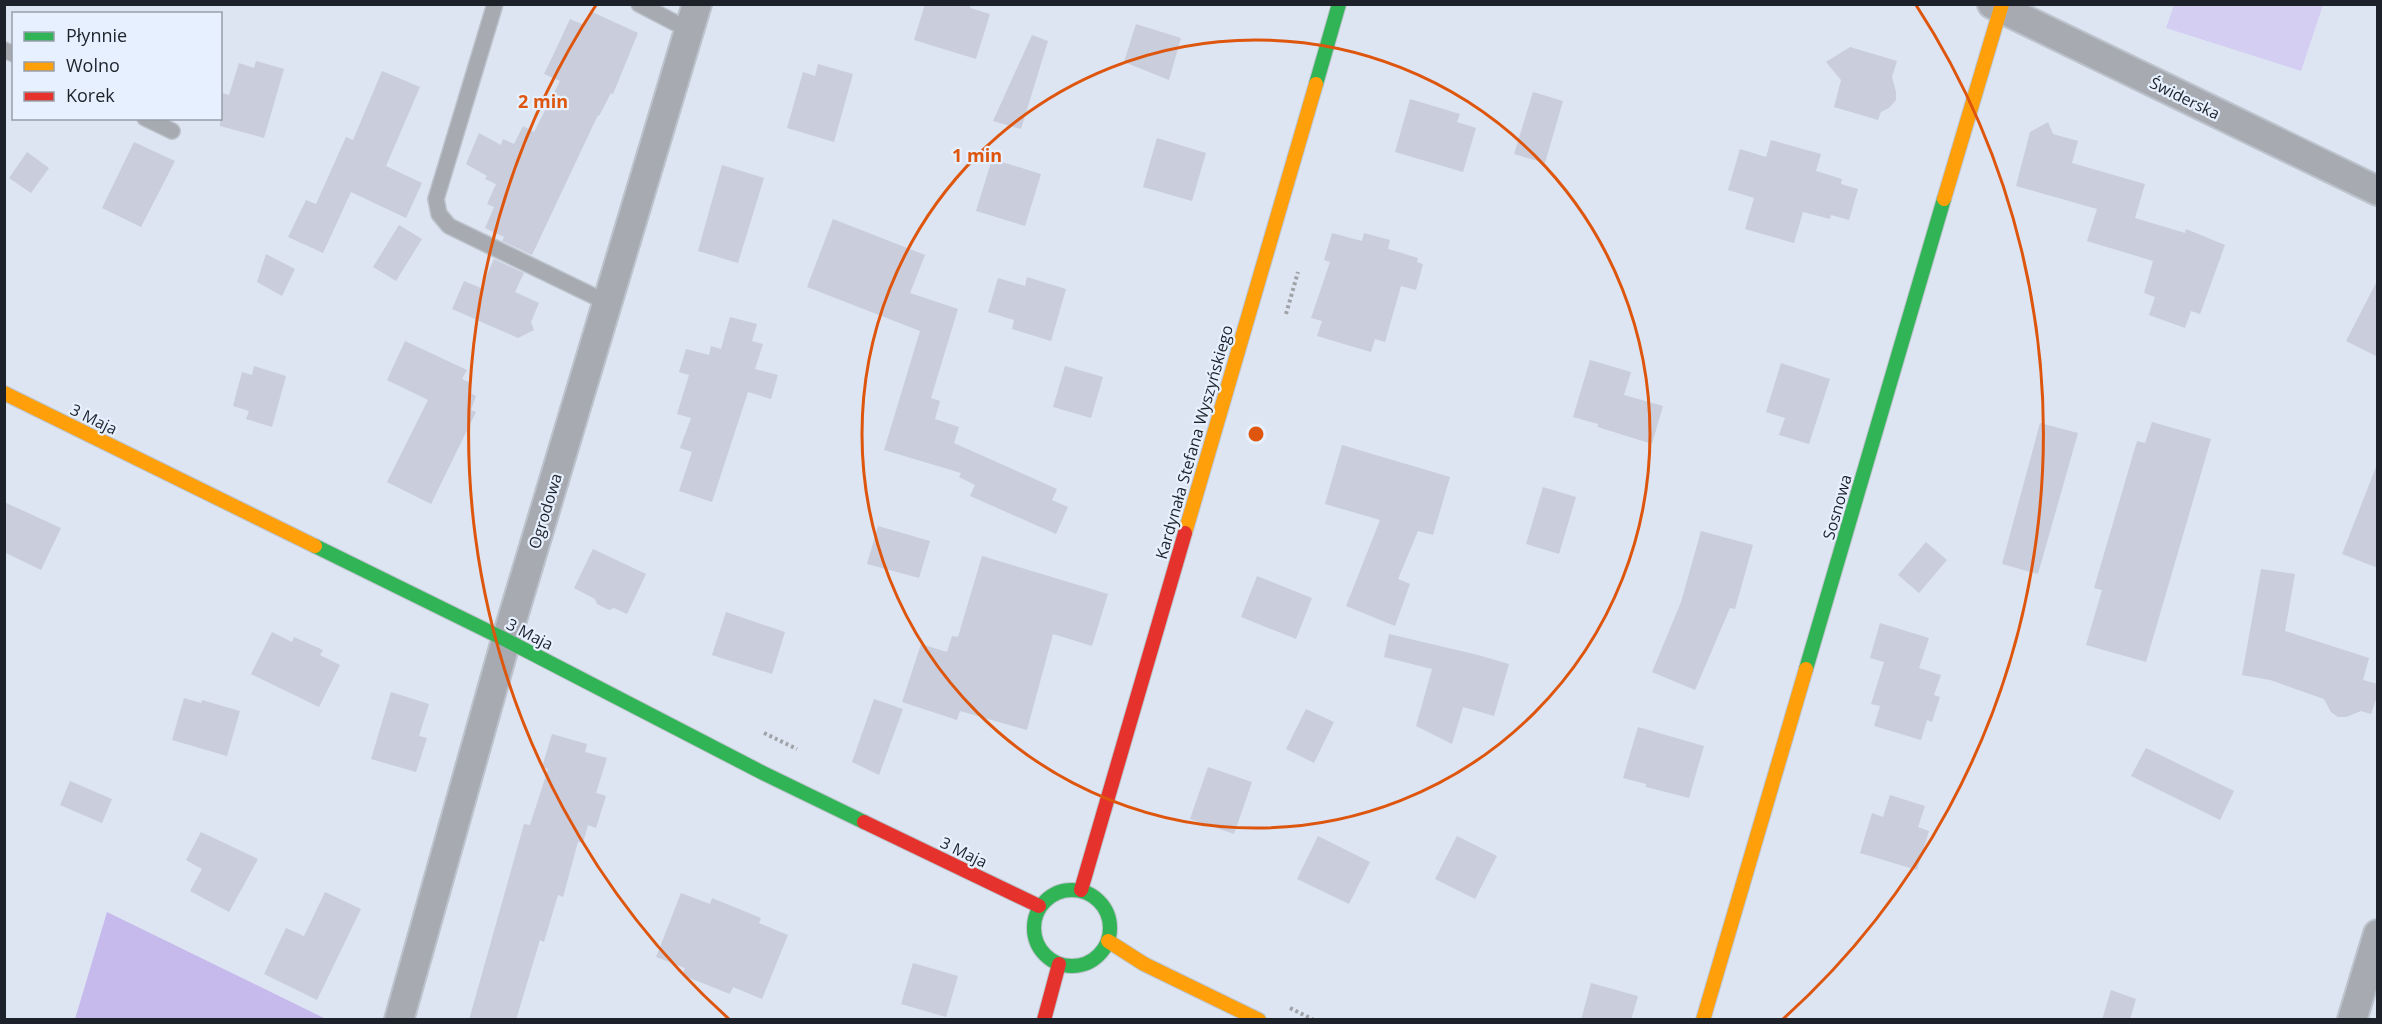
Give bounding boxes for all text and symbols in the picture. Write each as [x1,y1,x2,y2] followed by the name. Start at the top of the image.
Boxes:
[12,12,222,120] legend
[66,23,127,47] text: Płynnie
[66,53,120,77] text: Wolno
[2146,72,2224,124] street label: Świderska
[66,83,115,107] text: Korek
[518,89,568,113] text: 2 min
[952,143,1002,167] text: 1 min
[1150,322,1238,562] street label: Kardynała Stefana Wyszyńskiego
[67,398,121,440] street label: 3 Maja
[1246,424,1266,444] centre of rings
[523,470,567,552] street label: Ogrodowa
[1817,472,1857,542] street label: Sosnowa
[503,613,557,655] street label: 3 Maja
[937,831,991,873] street label: 3 Maja

